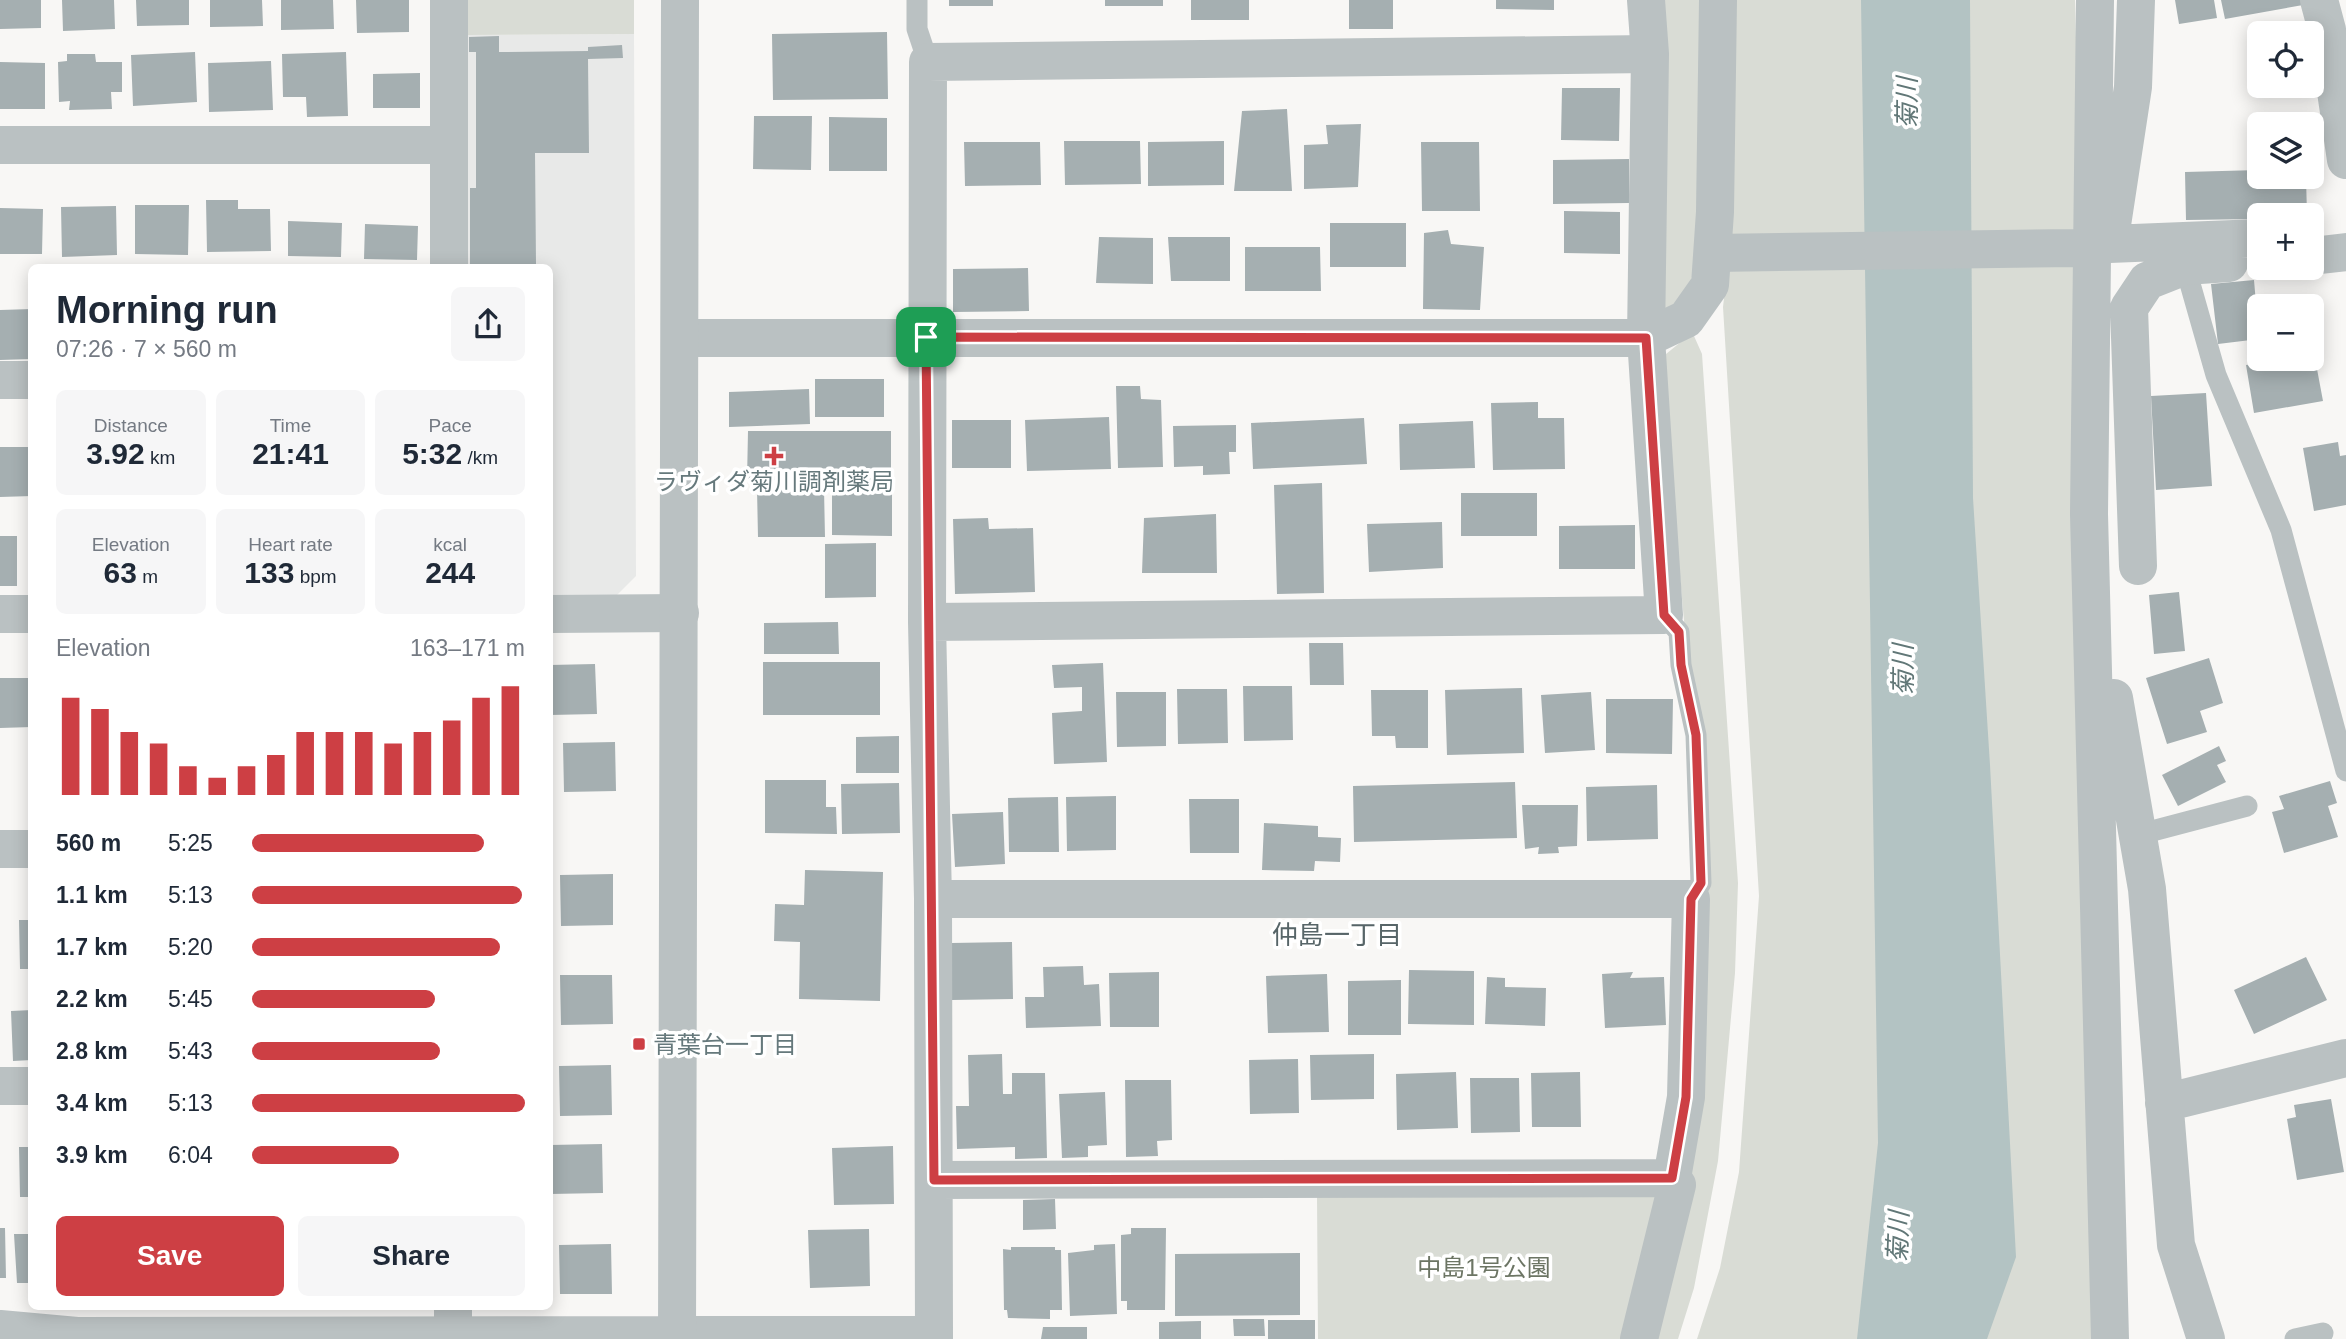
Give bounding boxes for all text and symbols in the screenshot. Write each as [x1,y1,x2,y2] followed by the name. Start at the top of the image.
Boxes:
[2247,21,2324,371] map controls
[2247,21,2324,98] button: locate
[1892,74,1922,129] water label: 菊川
[2247,112,2324,189] button: layers
[2247,203,2324,280] button: +
[451,287,525,361] button: share
[56,289,278,331] text: Morning run
[2247,294,2324,371] button: −
[896,307,956,367] pin
[907,318,945,356] icon: arrive
[56,336,237,362] text: 07:26 · 7 × 560 m
[94,415,168,436] text: Distance
[270,415,311,436] text: Time
[429,415,472,436] text: Pace
[86,437,145,470] text: 3.92
[252,437,329,470] text: 21:41
[402,437,462,470] text: 5:32
[145,447,175,468] text: km
[462,447,498,468] text: /km
[766,448,782,464] marker: ラヴィダ菊川調剤薬局
[654,468,894,495] place label: ラヴィダ菊川調剤薬局
[92,534,170,555] text: Elevation
[248,534,333,555] text: Heart rate
[433,534,467,555] text: kcal
[104,556,137,589] text: 63
[244,556,294,589] text: 133
[425,556,475,589] text: 244
[137,566,158,587] text: m
[294,566,337,587] text: bpm
[56,635,151,661] text: Elevation
[410,635,525,661] text: 163–171 m
[1888,641,1918,696] water label: 菊川
[56,830,121,856] text: 560 m
[168,830,213,856] text: 5:25
[56,882,128,908] text: 1.1 km
[168,882,213,908] text: 5:13
[1272,920,1402,950] district label: 仲島一丁目
[56,934,128,960] text: 1.7 km
[168,934,213,960] text: 5:20
[56,986,128,1012] text: 2.2 km
[168,986,213,1012] text: 5:45
[653,1031,797,1058] place label: 青葉台一丁目
[631,1036,647,1052] marker: 青葉台一丁目
[56,1038,128,1064] text: 2.8 km
[168,1038,213,1064] text: 5:43
[56,1090,128,1116] text: 3.4 km
[168,1090,213,1116] text: 5:13
[56,1142,128,1168] text: 3.9 km
[168,1142,213,1168] text: 6:04
[1882,1208,1914,1264] water label: 菊川
[56,1216,284,1296] button: Save
[298,1216,525,1296] button: Share
[1417,1254,1551,1281] park label: 中島1号公園

